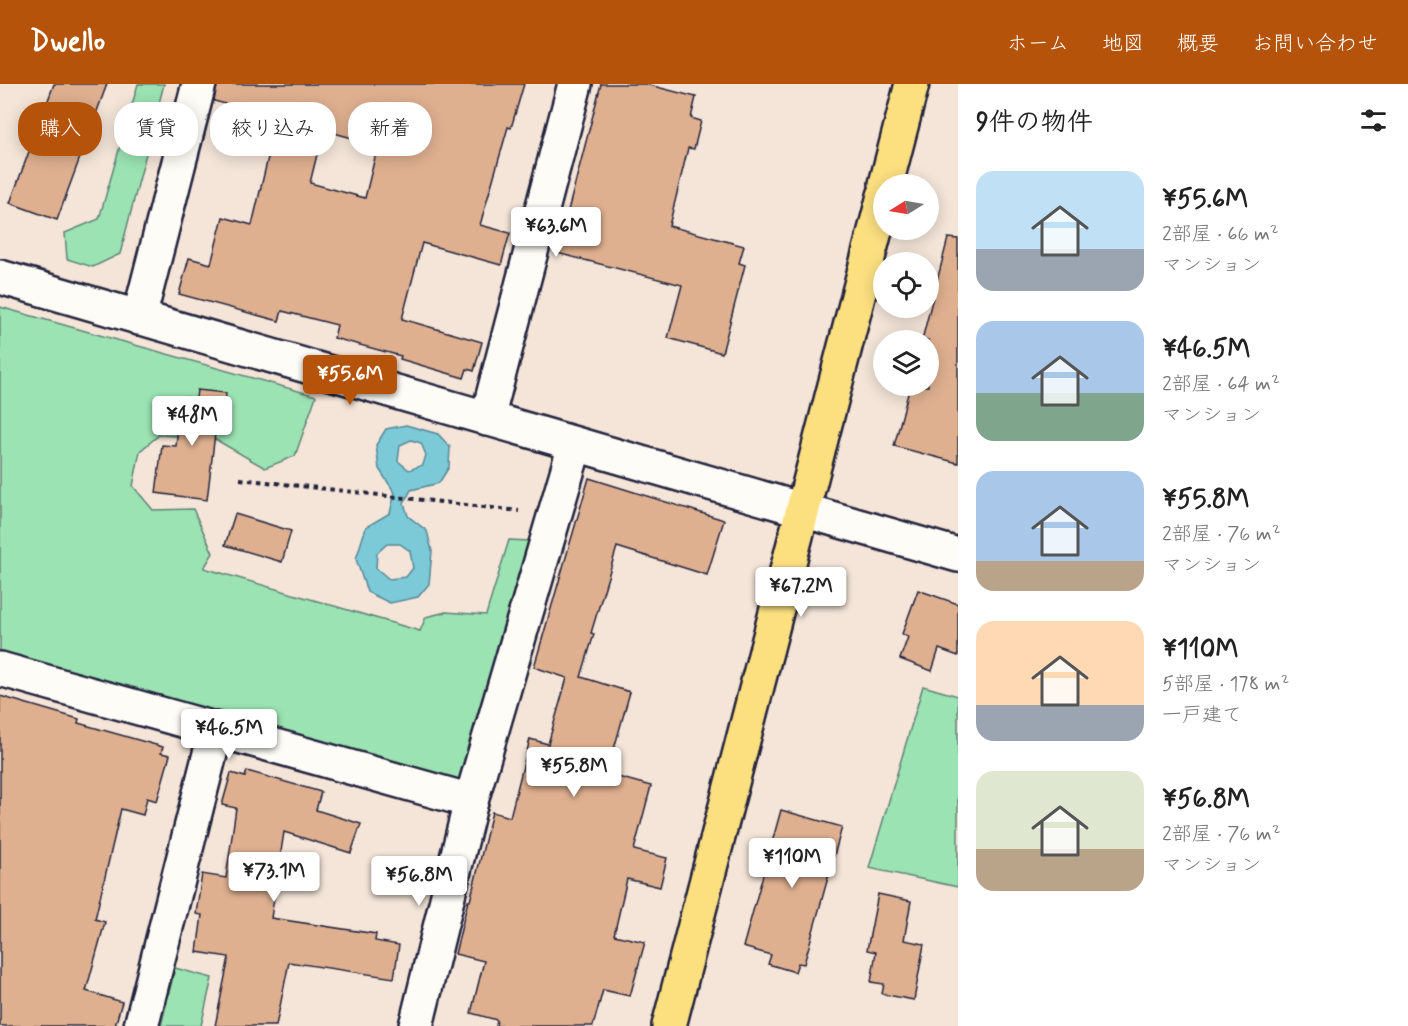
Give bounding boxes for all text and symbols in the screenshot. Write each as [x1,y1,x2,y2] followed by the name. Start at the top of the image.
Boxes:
[30,24,105,61] text: Dwello
[1007,30,1069,58] text: ホーム
[1102,30,1144,58] text: 地図
[1177,30,1219,58] text: 概要
[1252,30,1378,58] text: お問い合わせ
[18,102,102,156] chip: 購入
[114,102,198,156] chip: 賃貸
[210,102,336,156] chip: 絞り込み
[348,102,432,156] chip: 新着
[1357,104,1390,137] icon: filters
[976,106,1093,140] text: 9件の物件
[873,174,939,240] north arrow
[873,174,939,396] map controls
[1162,183,1248,217] text: ¥55.6M
[1024,195,1096,267] icon: home
[507,207,605,258] pin: ¥63.6M
[525,213,587,240] text: ¥63.6M
[1162,221,1279,248] text: 2部屋 · 66 m²
[873,252,939,318] button: locate
[1162,252,1261,279] text: マンション
[873,330,939,396] button: layers
[1162,333,1250,367] text: ¥46.5M
[1024,345,1096,417] icon: home
[301,355,399,406] pin: ¥55.6M
[317,361,383,388] text: ¥55.6M
[1162,371,1280,398] text: 2部屋 · 64 m²
[156,396,228,447] pin: ¥48M
[166,402,218,429] text: ¥48M
[1162,402,1261,429] text: マンション
[1162,483,1249,517] text: ¥55.8M
[1024,495,1096,567] icon: home
[1162,521,1281,548] text: 2部屋 · 76 m²
[1162,552,1261,579] text: マンション
[752,567,850,618] pin: ¥67.2M
[769,573,833,600] text: ¥67.2M
[1162,633,1238,667] text: ¥110M
[1024,645,1096,717] icon: home
[1162,671,1289,698] text: 5部屋 · 178 m²
[1162,702,1242,729] text: 一戸建て
[180,709,278,760] pin: ¥46.5M
[195,715,263,742] text: ¥46.5M
[525,747,623,798] pin: ¥55.8M
[540,753,608,780] text: ¥55.8M
[1162,783,1250,817] text: ¥56.8M
[1024,795,1096,867] icon: home
[1162,821,1281,848] text: 2部屋 · 76 m²
[750,838,834,889] pin: ¥110M
[763,844,821,871] text: ¥110M
[225,852,323,903] pin: ¥73.1M
[1162,852,1261,879] text: マンション
[370,856,468,907] pin: ¥56.8M
[243,858,305,885] text: ¥73.1M
[385,862,453,889] text: ¥56.8M

